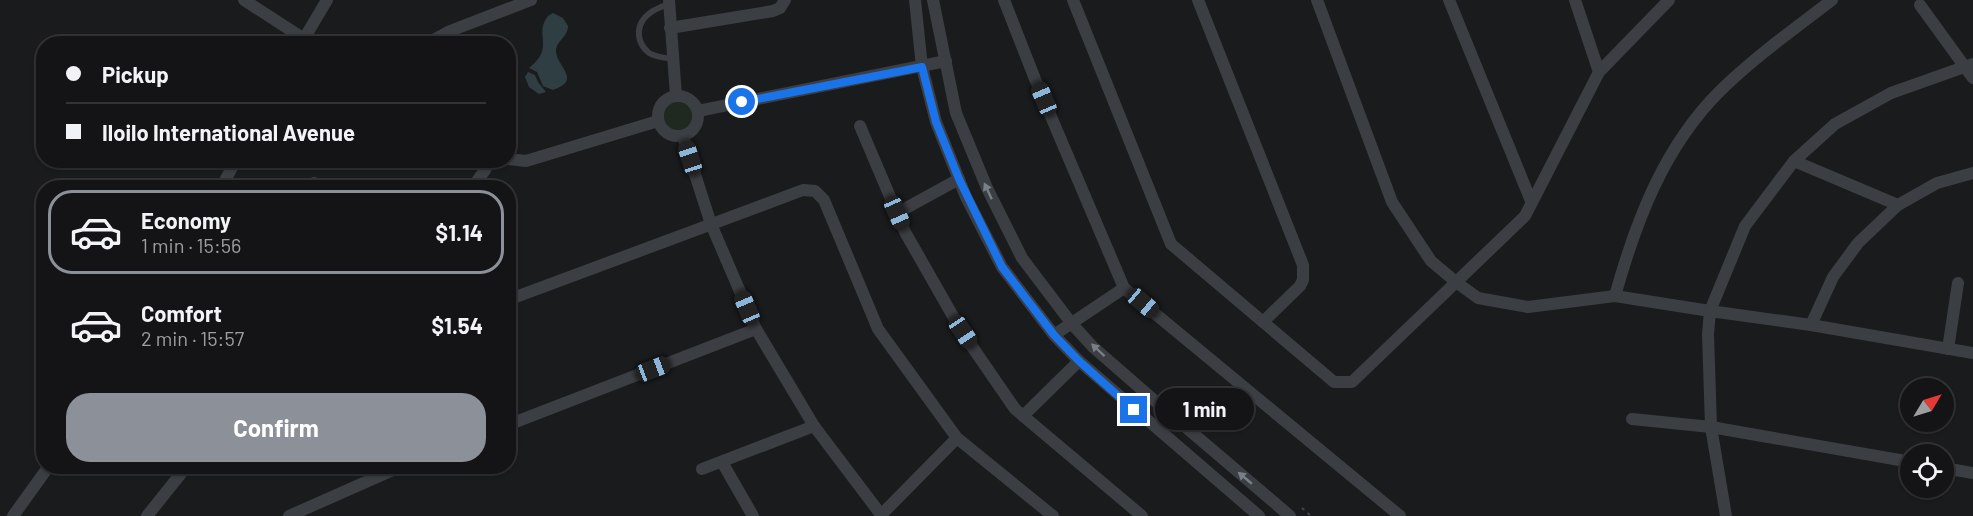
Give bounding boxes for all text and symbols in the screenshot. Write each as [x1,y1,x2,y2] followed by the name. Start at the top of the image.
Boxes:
[102,61,169,87] text: Pickup
[1029,79,1059,119] car
[728,88,755,115] route start
[102,119,355,145] text: Iloilo International Avenue
[676,138,704,178] car
[984,182,993,199] one-way arrow
[881,193,913,233] car
[69,205,123,259] icon: car
[141,207,231,233] text: Economy
[436,219,483,245] text: $1.14
[141,233,241,257] text: 1 min · 15:56
[1123,285,1163,321] car
[732,288,762,328] car
[69,298,123,352] icon: car
[141,300,222,326] text: Comfort
[432,312,483,338] text: $1.54
[945,312,981,352] car
[141,326,244,350] text: 2 min · 15:57
[1090,343,1105,357] one-way arrow
[633,354,673,384] car
[1900,378,1954,432] north arrow
[1900,378,1954,498] map controls
[1155,389,1254,431] callout: 1 min
[66,393,486,462] button: Confirm
[1120,396,1147,423] route end
[1183,397,1226,421] text: 1 min
[1900,444,1954,498] button: locate
[1237,472,1253,485] one-way arrow

